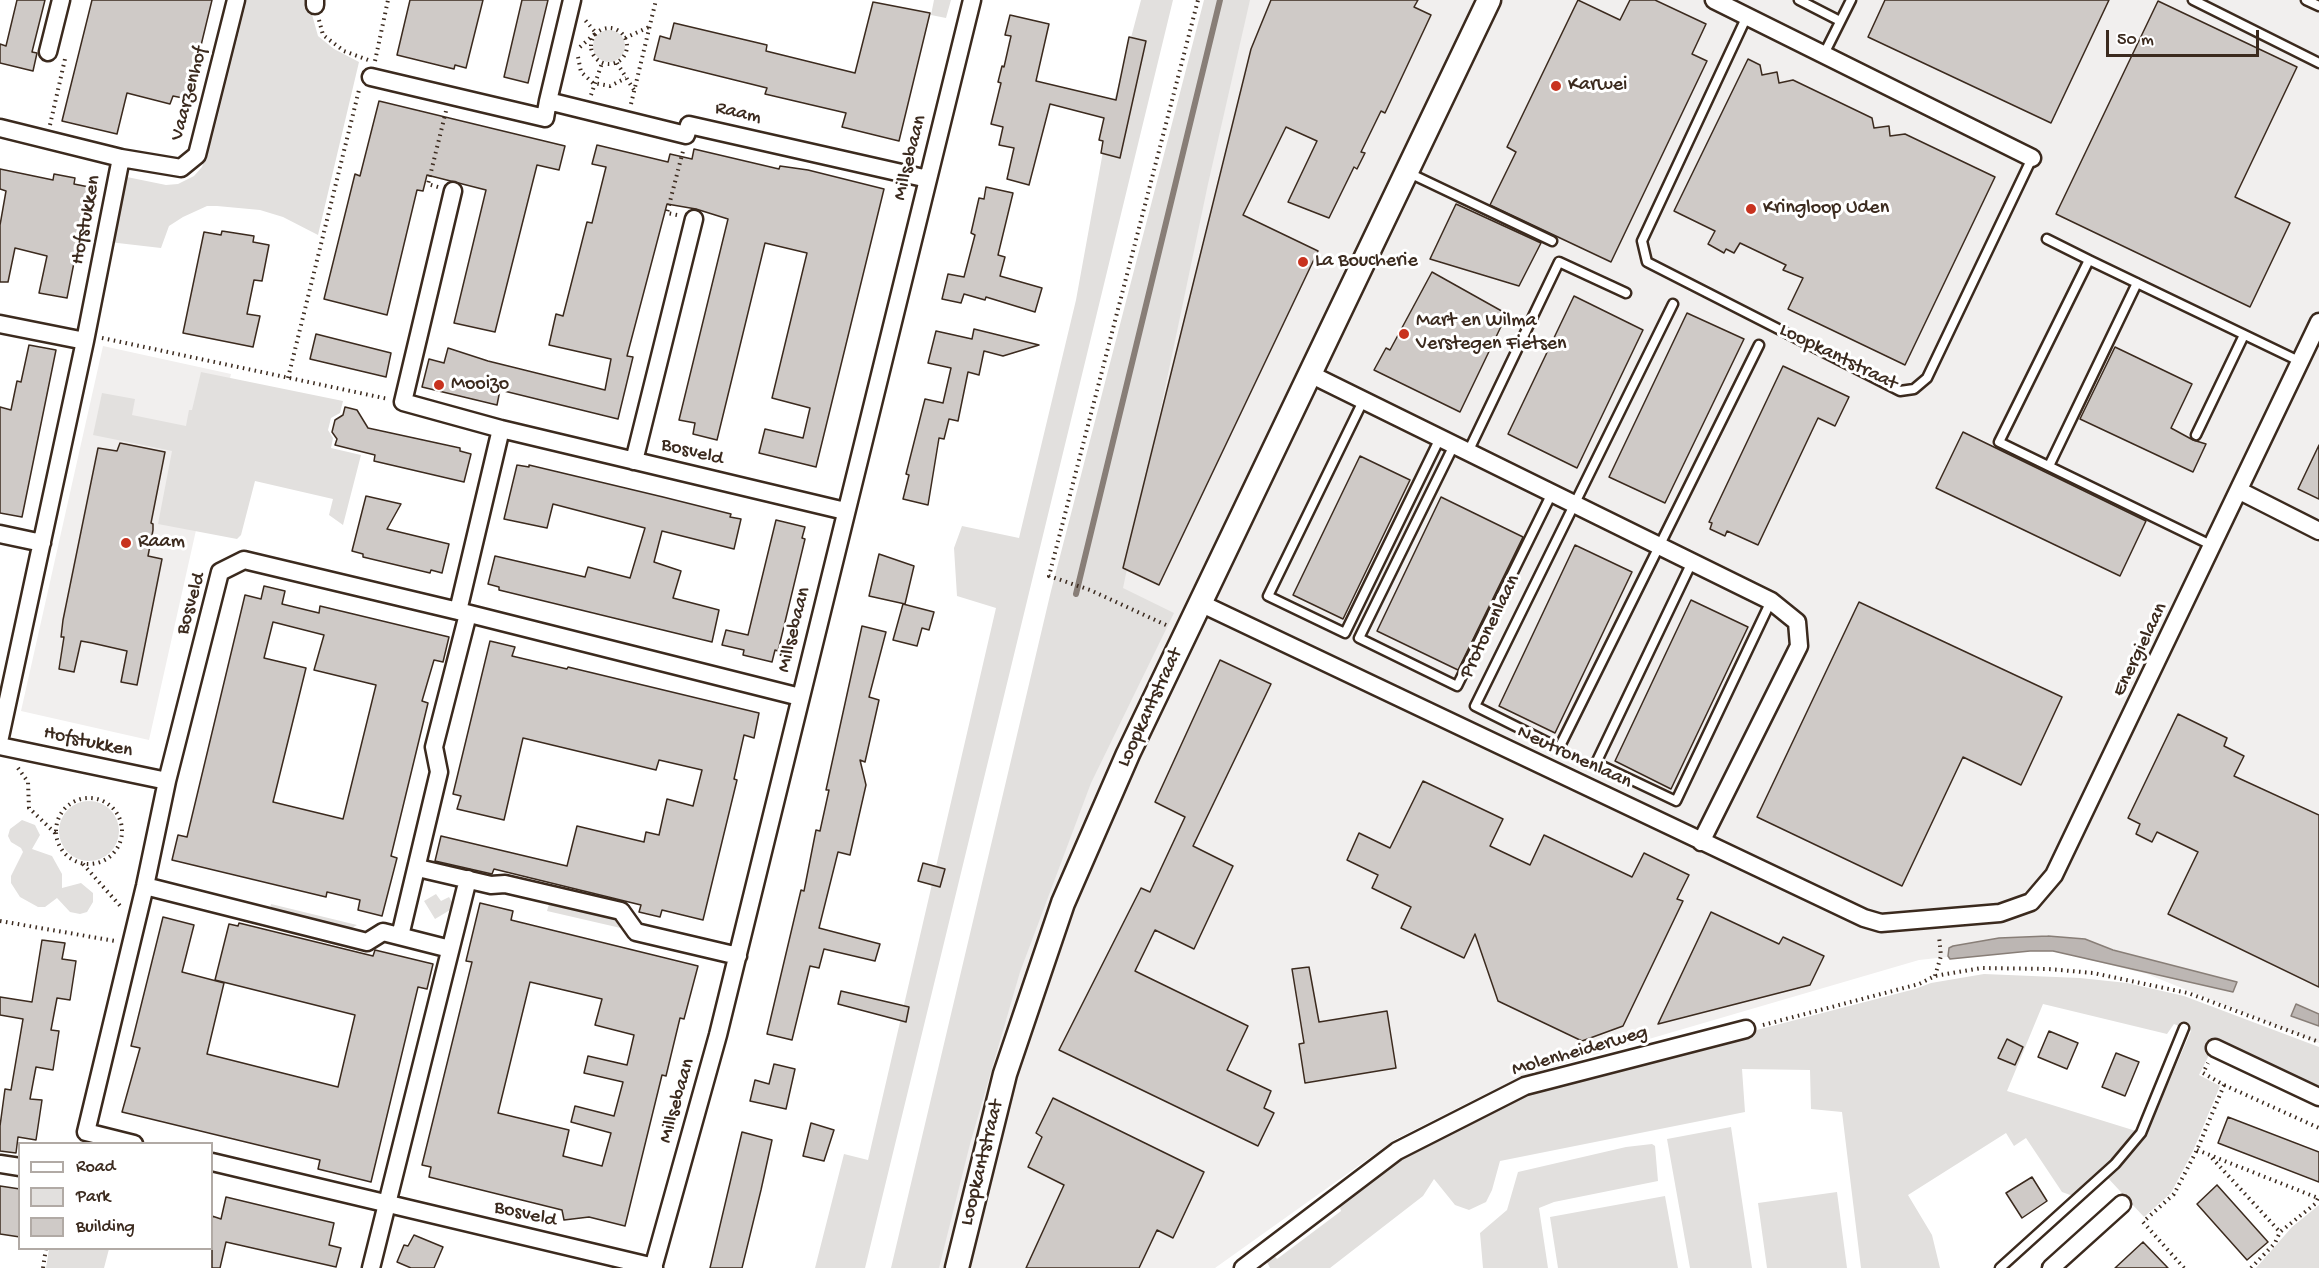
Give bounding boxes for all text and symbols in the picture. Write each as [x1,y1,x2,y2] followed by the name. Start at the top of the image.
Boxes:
[2109,18,2262,56] scale bar
[2117,30,2154,51] text: 50 m
[166,44,214,144] street label: Vaarzenhof
[1568,74,1627,98] place label: Karwei
[1549,79,1563,93] marker: Karwei
[712,97,764,131] street label: Raam
[889,113,933,203] street label: Millsebaan
[67,173,107,267] street label: Hofstukken
[1763,197,1889,221] place label: Kringloop Uden
[1744,202,1758,216] marker: Kringloop Uden
[1315,250,1418,274] place label: La Boucherie
[1296,255,1310,269] marker: La Boucherie
[1416,310,1567,357] place label: Mart en Wilma Verstegen Fietsen
[1775,319,1901,397] street label: Loopkantstraat
[1397,327,1411,341] marker: Mart en Wilma Verstegen Fietsen
[451,373,509,397] place label: Mooizo
[432,378,446,392] marker: Mooizo
[658,434,726,472] street label: Bosveld
[138,531,185,555] place label: Raam
[119,536,133,550] marker: Raam
[172,570,212,638] street label: Bosveld
[1456,571,1526,683] street label: Protonenlaan
[773,585,817,675] street label: Millsebaan
[2108,599,2174,701] street label: Energielaan
[1113,645,1189,771] street label: Loopkantstraat
[1513,721,1635,795] street label: Neutronenlaan
[41,722,135,764] street label: Hofstukken
[1509,1021,1651,1083] street label: Molenheiderweg
[654,1056,702,1146] street label: Millsebaan
[956,1098,1010,1228] street label: Loopkantstraat
[18,1142,213,1250] legend
[76,1157,115,1178] text: Road
[76,1187,110,1208] text: Park
[491,1196,559,1234] street label: Bosveld
[76,1217,135,1238] text: Building

